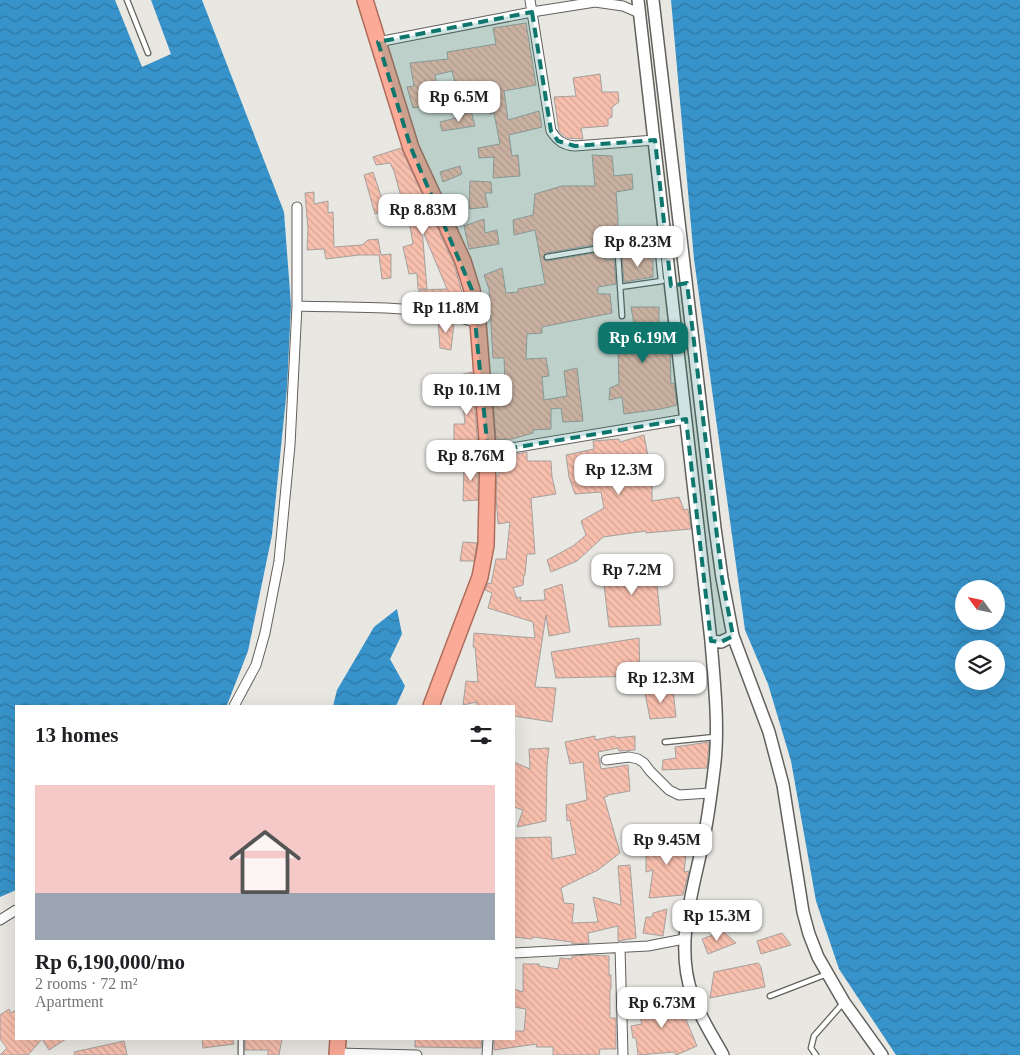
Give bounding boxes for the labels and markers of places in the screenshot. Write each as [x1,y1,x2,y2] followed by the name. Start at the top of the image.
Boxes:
[413,80,505,123] pin: Rp 6.5M
[371,194,475,236] pin: Rp 8.83M
[586,226,690,268] pin: Rp 8.23M
[394,292,498,334] pin: Rp 11.8M
[591,322,695,364] pin: Rp 6.19M
[415,374,519,416] pin: Rp 10.1M
[419,440,523,482] pin: Rp 8.76M
[567,454,671,496] pin: Rp 12.3M
[586,554,678,596] pin: Rp 7.2M
[609,662,713,704] pin: Rp 12.3M
[615,824,719,866] pin: Rp 9.45M
[665,900,769,942] pin: Rp 15.3M
[610,986,714,1029] pin: Rp 6.73M

